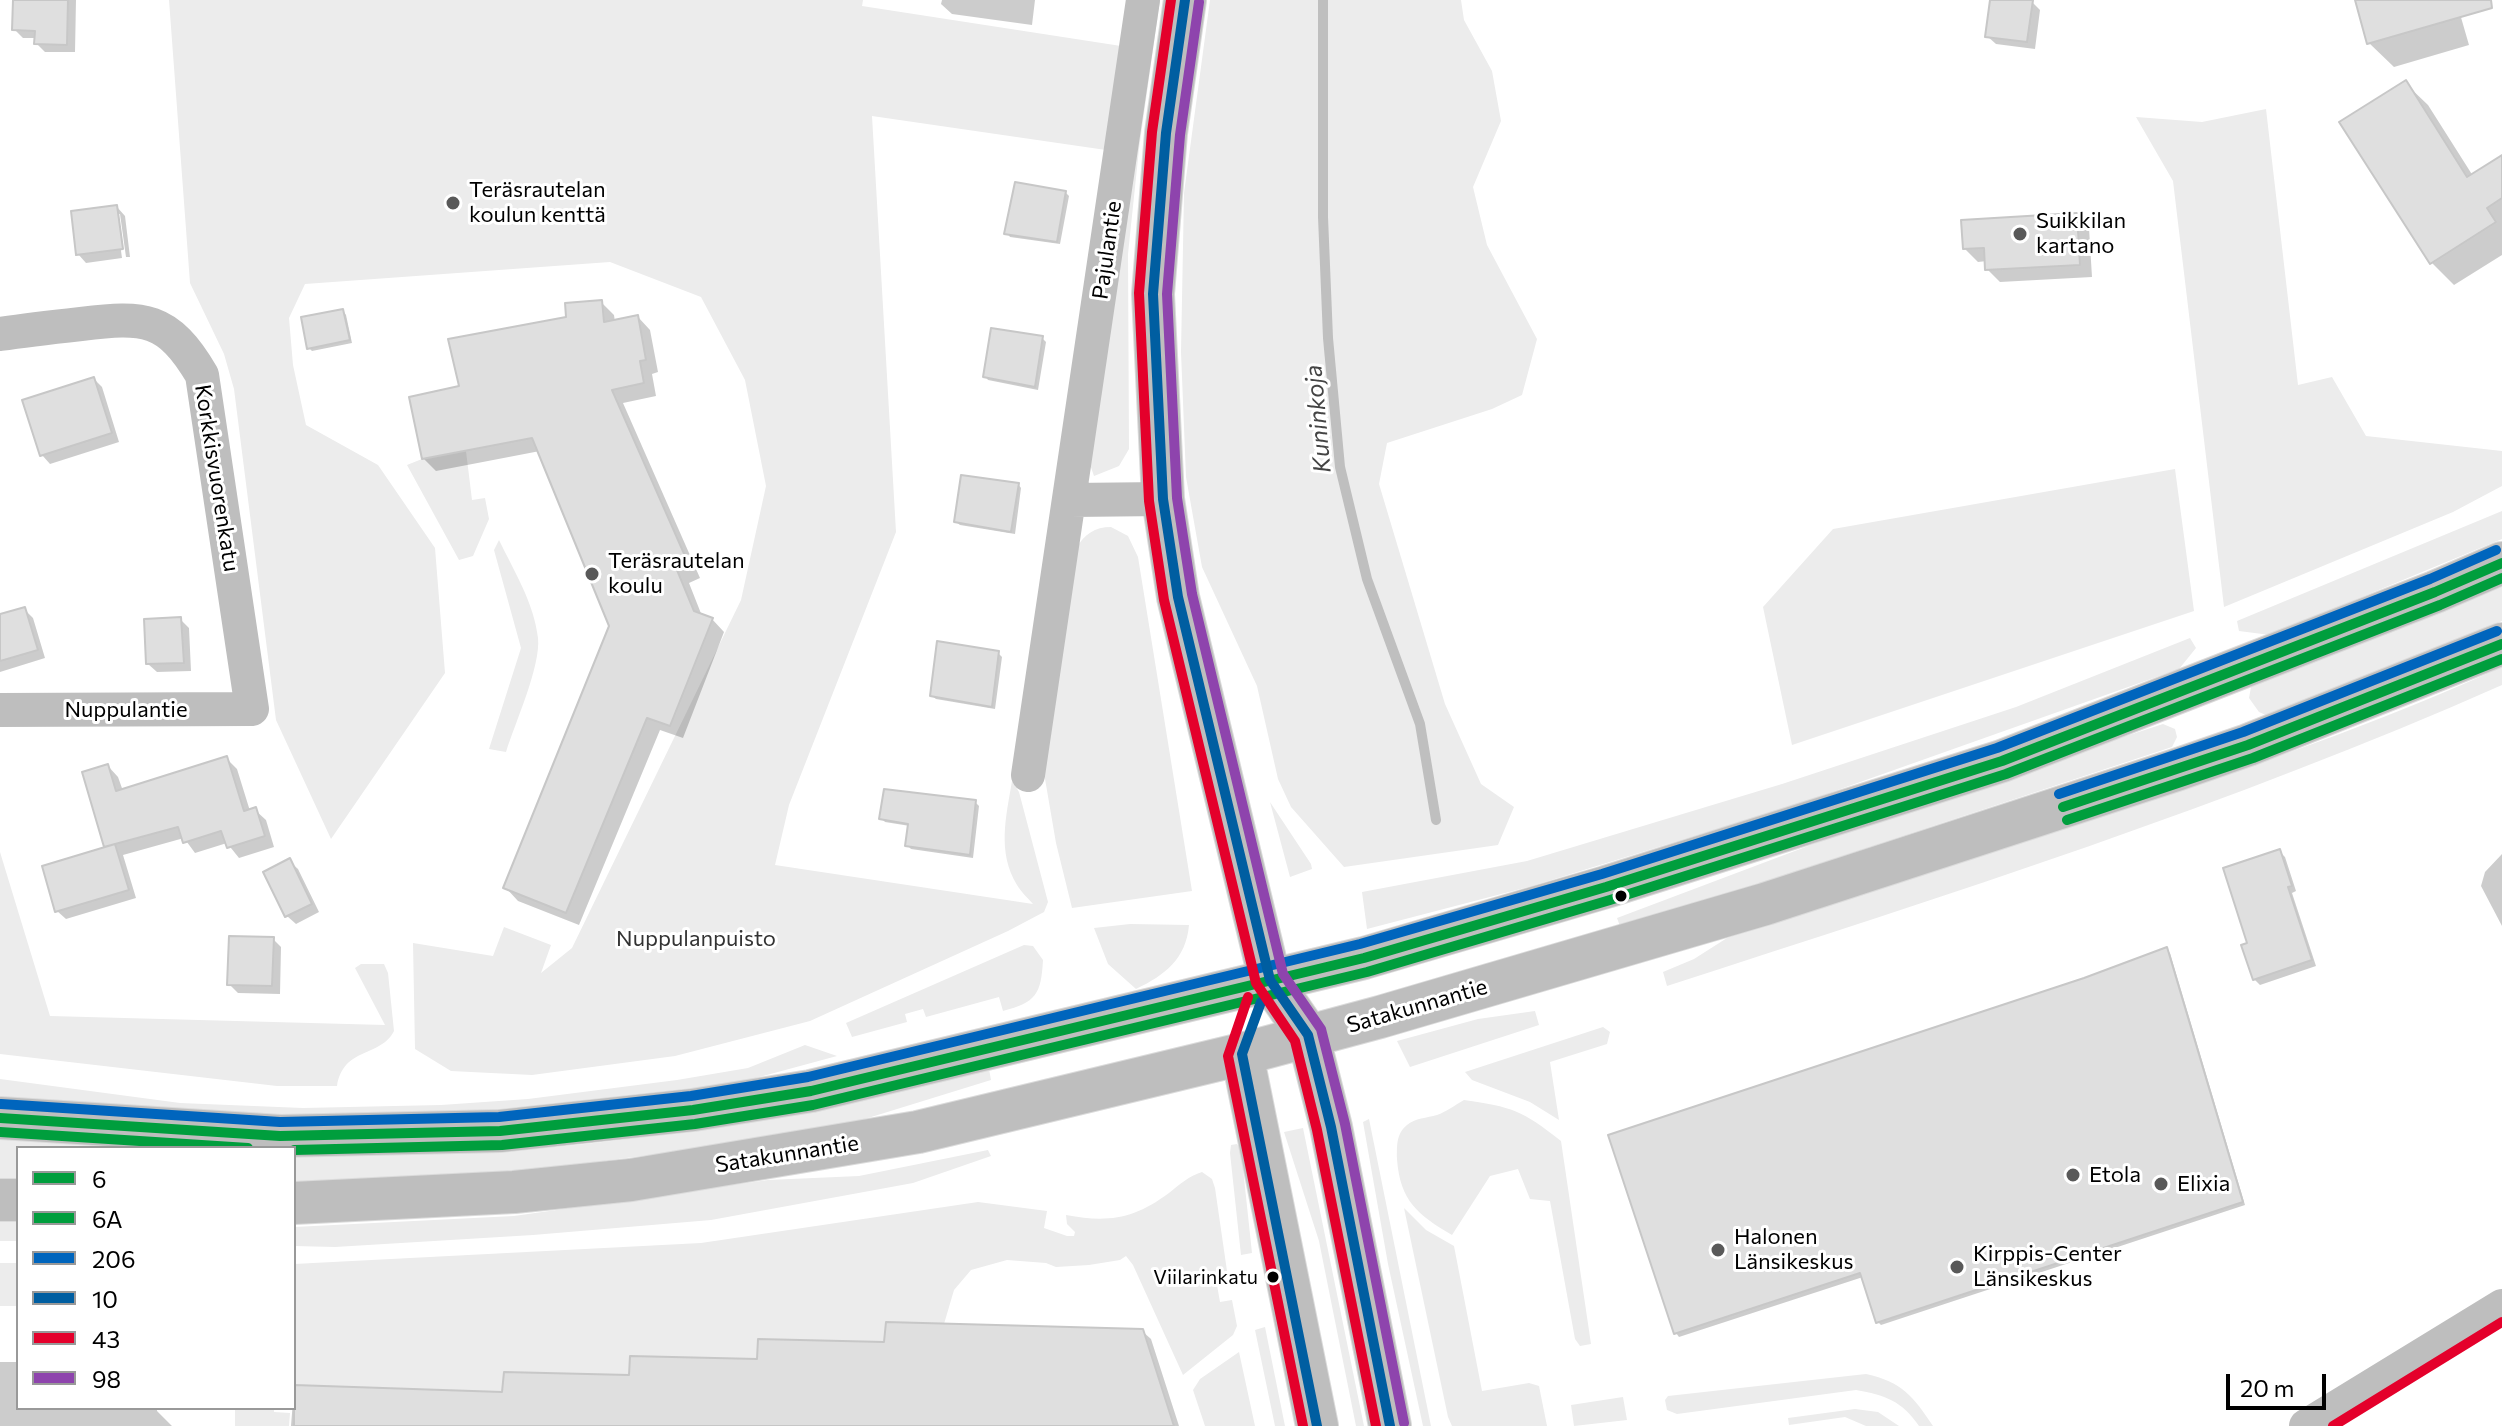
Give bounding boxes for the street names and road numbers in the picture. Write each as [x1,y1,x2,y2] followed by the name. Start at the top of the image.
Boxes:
[1087,199,1127,301] street label: Pajulantie
[189,382,245,574] street label: Korkkisvuorenkatu
[64,697,188,723] street label: Nuppulantie
[1344,973,1490,1039] street label: Satakunnantie
[713,1130,861,1178] street label: Satakunnantie

